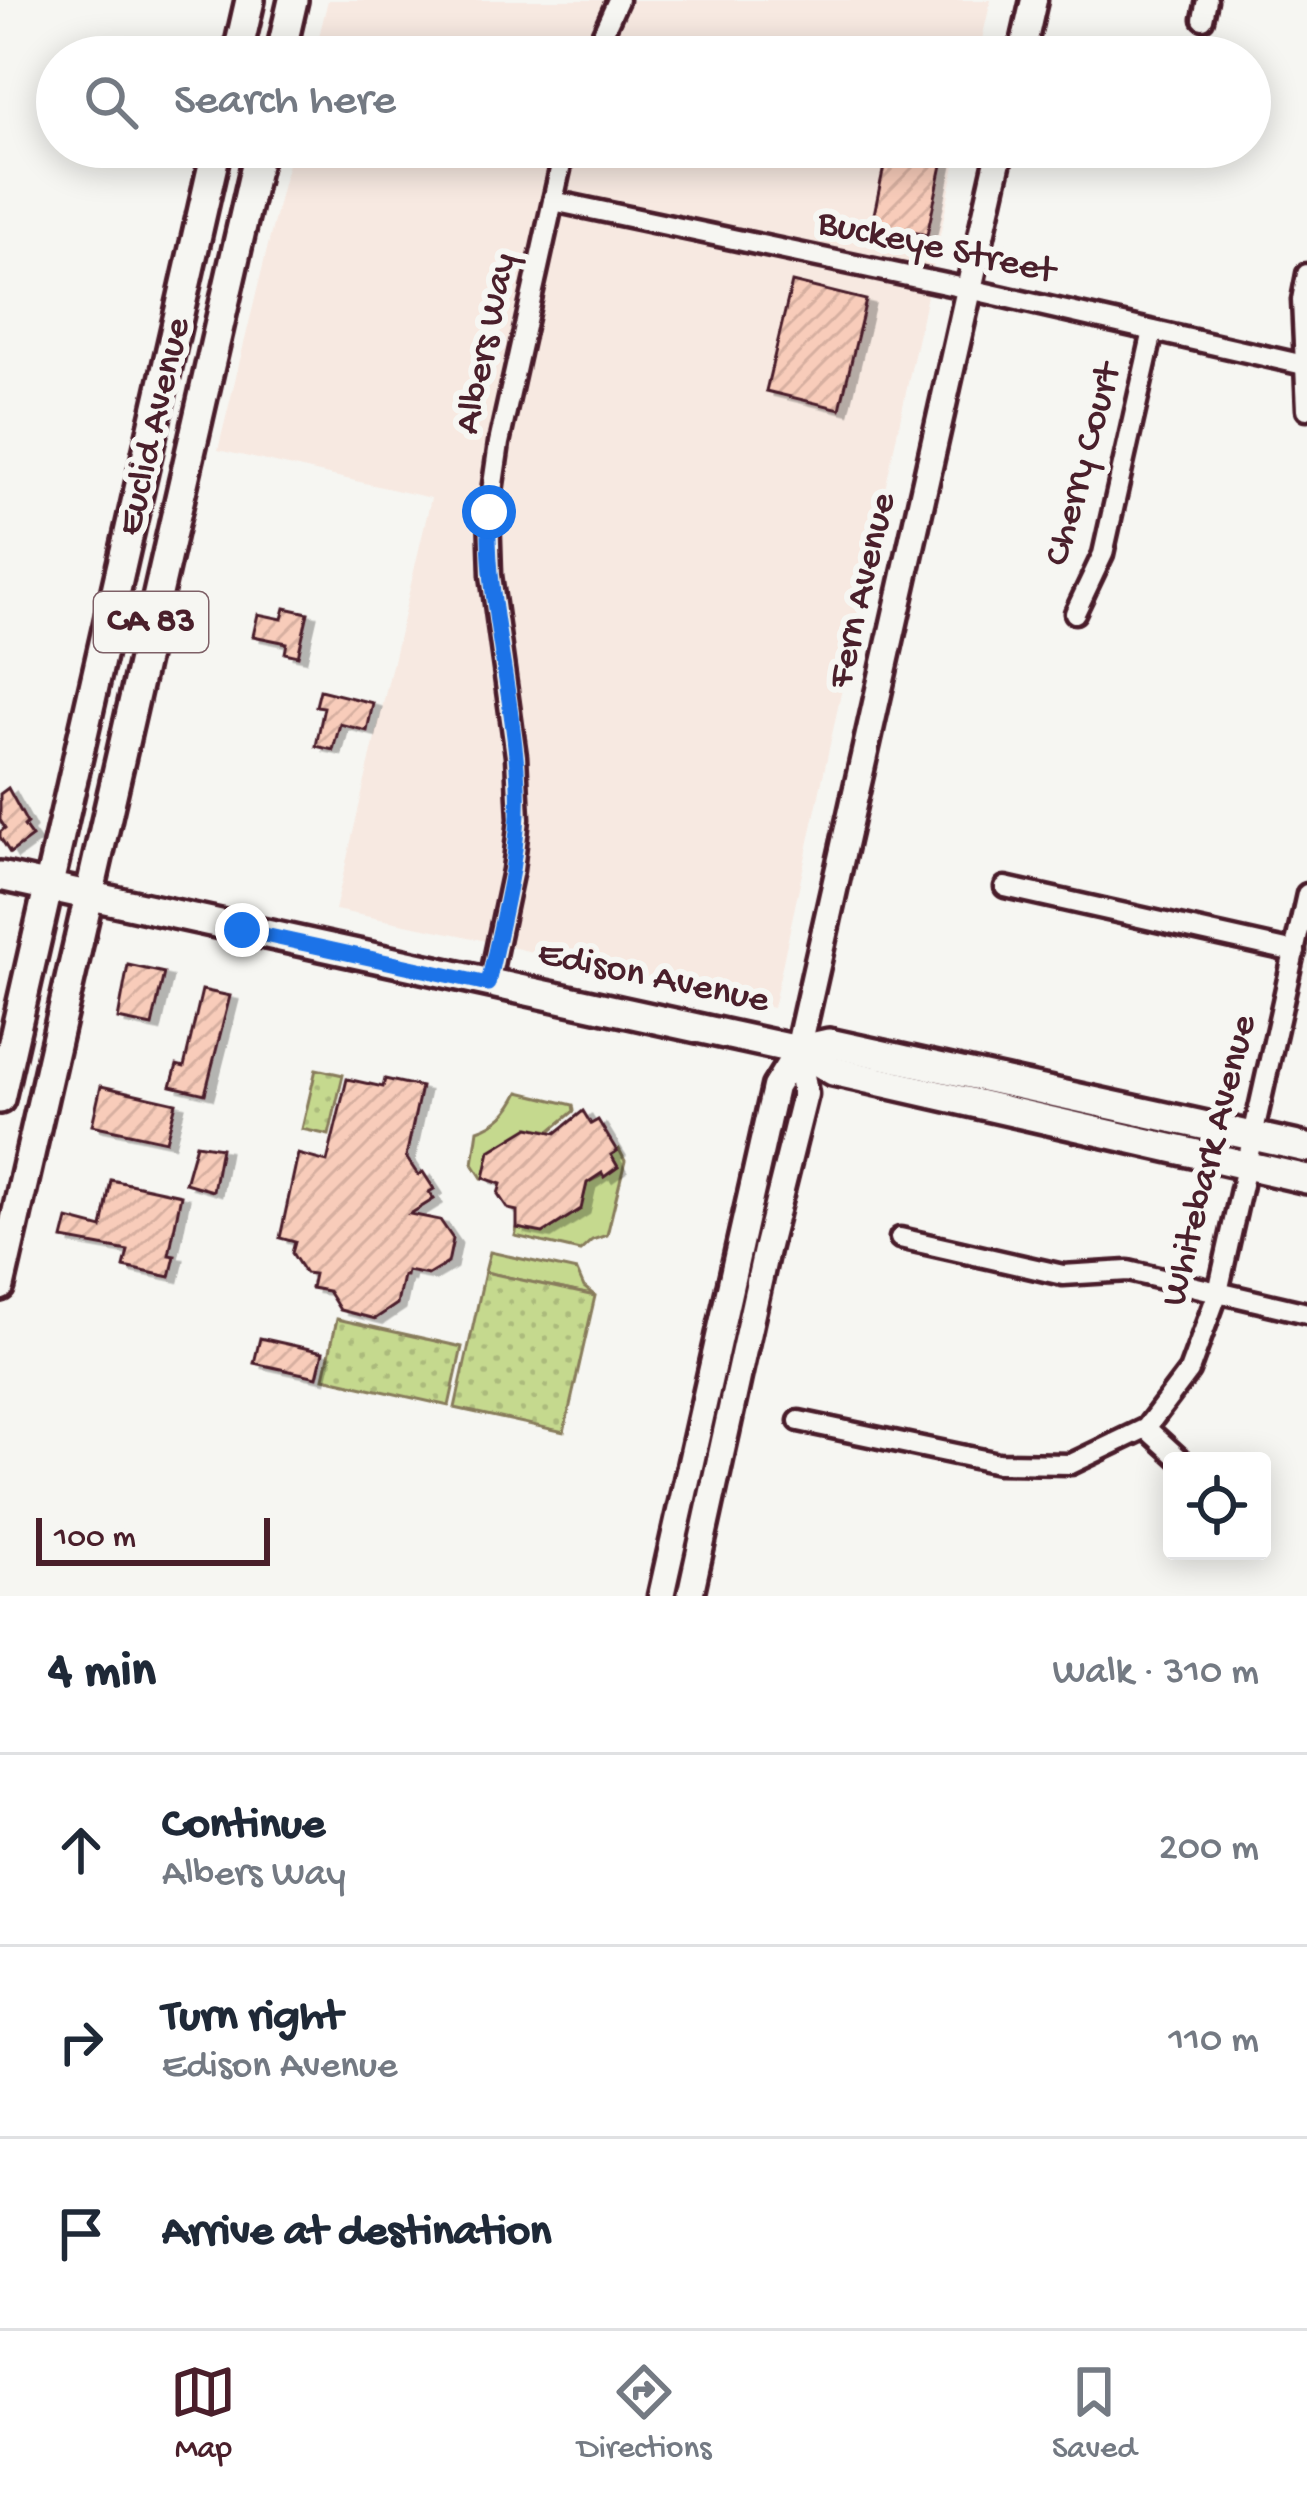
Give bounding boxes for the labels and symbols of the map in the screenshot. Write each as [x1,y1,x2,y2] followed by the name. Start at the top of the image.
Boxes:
[812,201,1062,297] street label: Buckeye Street
[446,249,530,439] street label: Albers Way
[109,313,204,540] street label: Euclid Avenue
[1036,356,1135,571] street label: Cherry Court
[462,485,516,539] route start
[819,488,909,694] street label: Fern Avenue
[94,592,208,652] road number: CA 83
[215,903,269,957] route end
[533,932,774,1026] street label: Edison Avenue
[1153,1010,1270,1311] street label: Whitebark Avenue
[36,1512,270,1565] scale bar

